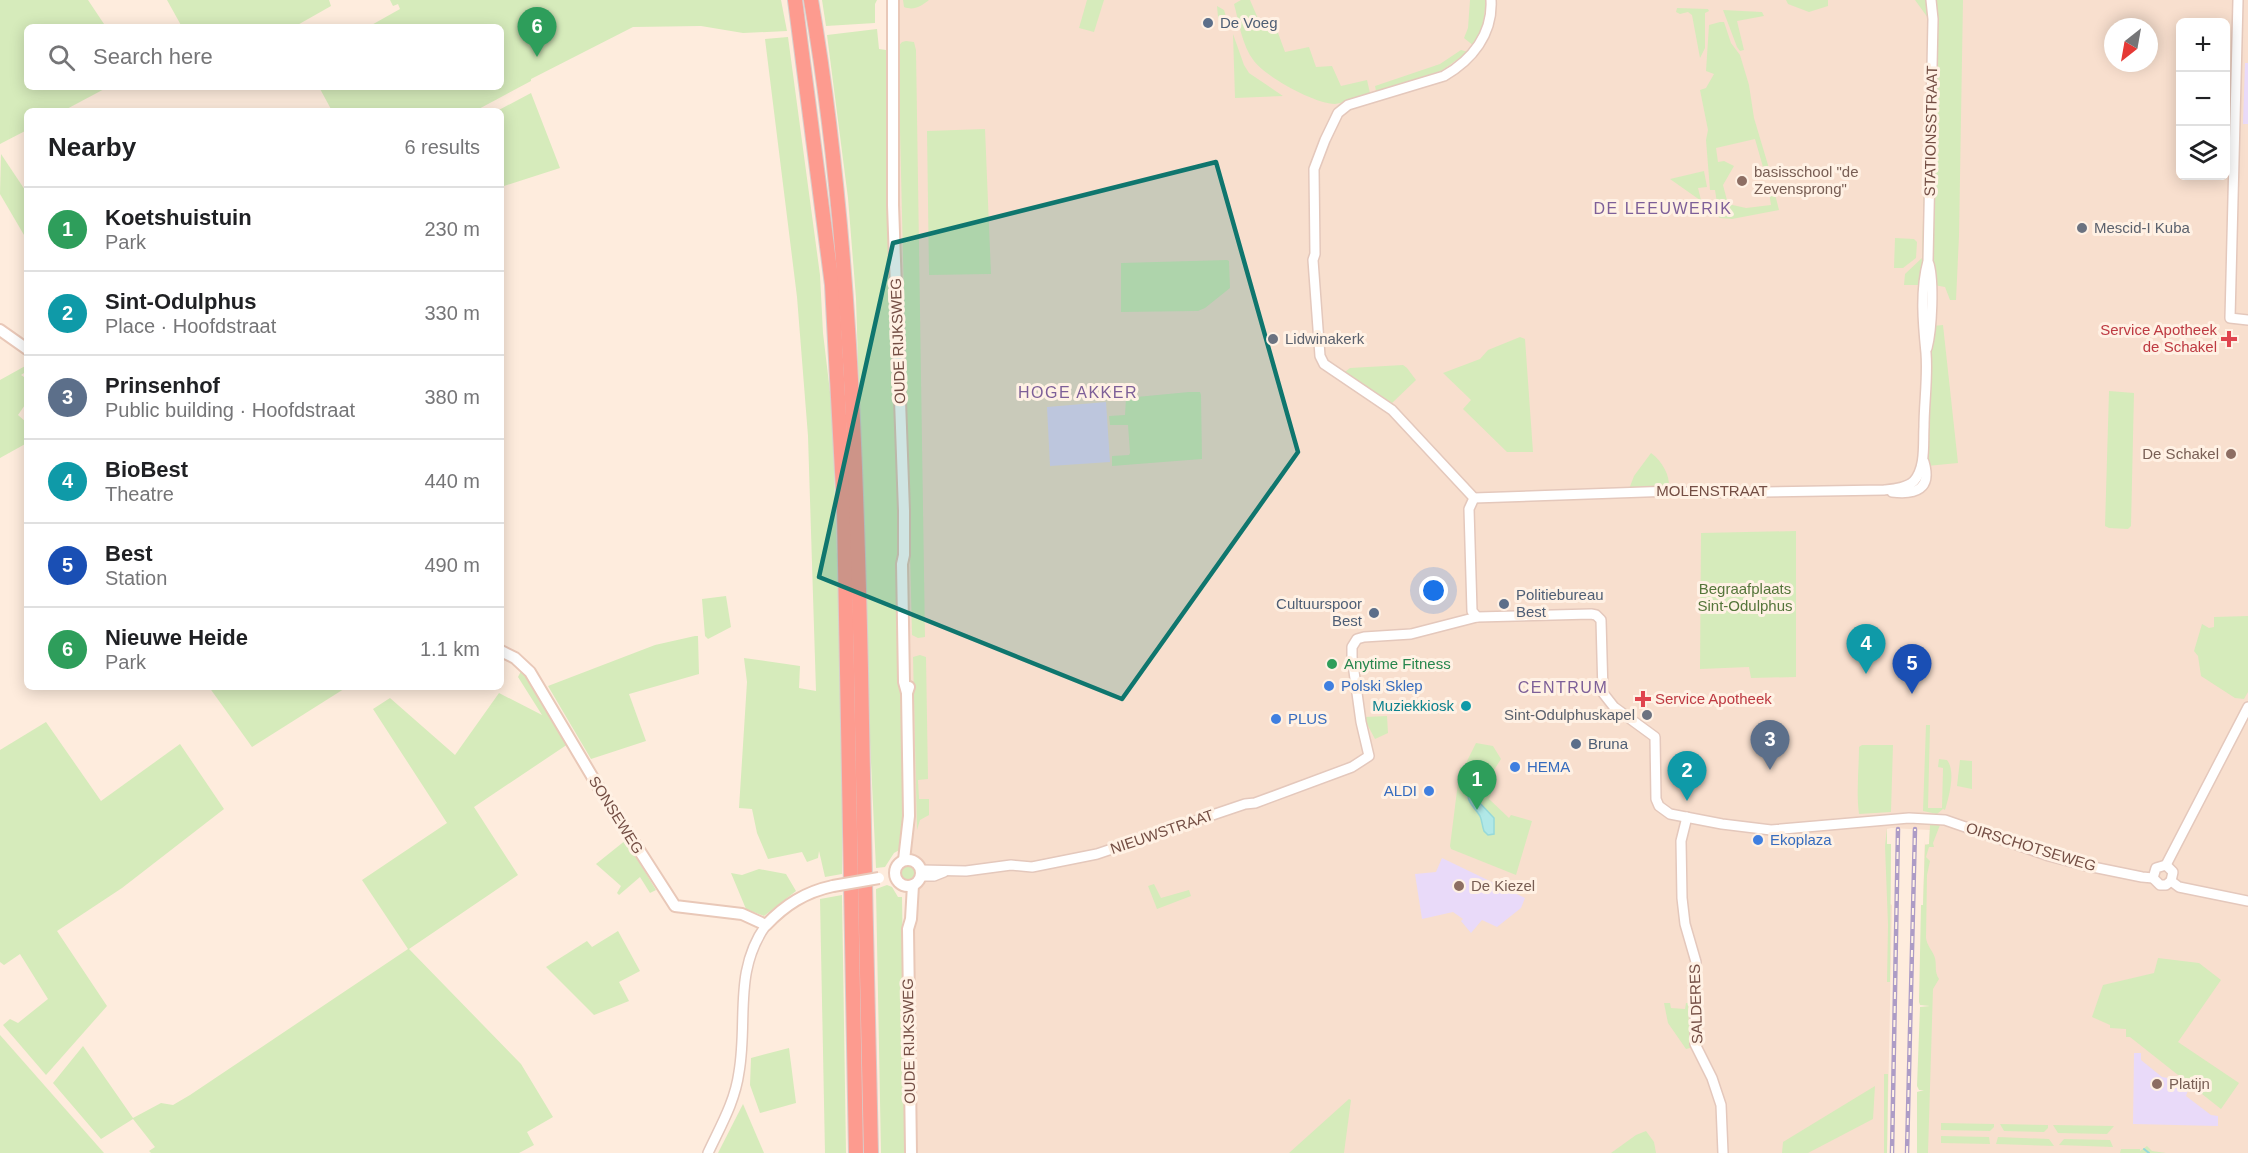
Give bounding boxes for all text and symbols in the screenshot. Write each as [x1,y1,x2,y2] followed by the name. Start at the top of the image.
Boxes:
[518,8,556,57] pin: 6
[1220,14,1278,31] place label: De Voeg
[1201,16,1215,30] marker: De Voeg
[2104,18,2158,72] north arrow
[2176,18,2230,180] map controls
[2176,18,2230,72] button: +
[24,24,504,90] search box
[45,41,78,74] icon: search
[93,44,213,69] text: Search here
[1921,65,1940,197] street label: STATIONSSTRAAT
[2176,72,2230,126] button: −
[2176,126,2230,180] button: layers
[48,132,136,162] text: Nearby
[404,136,480,158] text: 6 results
[1754,163,1859,197] place label: basisschool "de Zevensprong"
[1735,174,1749,188] marker: basisschool "de Zevensprong"
[1594,200,1732,217] district label: DE LEEUWERIK
[105,205,252,230] text: Koetshuistuin
[62,218,73,240] text: 1
[424,218,480,240] text: 230 m
[2094,219,2191,236] place label: Mescid-I Kuba
[2075,221,2089,235] marker: Mescid-I Kuba
[105,231,146,253] text: Park
[887,278,908,404] street label: OUDE RIJKSWEG
[105,289,257,314] text: Sint-Odulphus
[62,302,73,324] text: 2
[424,302,480,324] text: 330 m
[105,315,276,337] text: Place · Hoofdstraat
[2100,321,2217,355] place label: Service Apotheek de Schakel
[1285,330,1365,347] place label: Lidwinakerk
[1266,332,1280,346] marker: Lidwinakerk
[2222,332,2236,346] marker: Service Apotheek de Schakel
[105,373,220,398] text: Prinsenhof
[1018,384,1138,401] district label: HOGE AKKER
[62,386,73,408] text: 3
[424,386,480,408] text: 380 m
[105,399,355,421] text: Public building · Hoofdstraat
[2142,445,2219,462] place label: De Schakel
[2224,447,2238,461] marker: De Schakel
[105,457,188,482] text: BioBest
[62,470,73,492] text: 4
[424,470,480,492] text: 440 m
[1656,482,1768,499] street label: MOLENSTRAAT
[105,483,174,505] text: Theatre
[105,541,153,566] text: Best
[62,554,73,576] text: 5
[424,554,480,576] text: 490 m
[105,567,167,589] text: Station
[1419,576,1448,605] your location
[1697,580,1793,614] park label: Begraafplaats Sint-Odulphus
[1516,586,1604,620] place label: Politiebureau Best
[1276,595,1363,629] place label: Cultuurspoor Best
[1497,597,1511,611] marker: Politiebureau Best
[1367,606,1381,620] marker: Cultuurspoor Best
[1846,624,1886,674] pin: 4
[105,625,248,650] text: Nieuwe Heide
[62,638,73,660] text: 6
[420,638,480,660] text: 1.1 km
[1892,644,1932,694] pin: 5
[105,651,146,673] text: Park
[1344,655,1451,672] place label: Anytime Fitness
[1325,657,1339,671] marker: Anytime Fitness
[1341,677,1423,694] place label: Polski Sklep
[1322,679,1336,693] marker: Polski Sklep
[1518,679,1608,696] district label: CENTRUM
[1655,690,1772,707] place label: Service Apotheek
[1636,692,1650,706] marker: Service Apotheek
[1372,697,1454,714] place label: Muziekkiosk
[1459,699,1473,713] marker: Muziekkiosk
[1504,706,1635,723] place label: Sint-Odulphuskapel
[1640,708,1654,722] marker: Sint-Odulphuskapel
[1288,710,1327,727] place label: PLUS
[1269,712,1283,726] marker: PLUS
[1750,720,1790,770] pin: 3
[1588,735,1629,752] place label: Bruna
[1569,737,1583,751] marker: Bruna
[1668,752,1706,801] pin: 2
[1527,758,1570,775] place label: HEMA
[1458,760,1496,810] pin: 1
[1508,760,1522,774] marker: HEMA
[586,773,647,857] street label: SONSEWEG
[1384,782,1417,799] place label: ALDI
[1422,784,1436,798] marker: ALDI
[1108,806,1216,857] street label: NIEUWSTRAAT
[1964,819,2098,874] street label: OIRSCHOTSEWEG
[1770,831,1832,848] place label: Ekoplaza
[1751,833,1765,847] marker: Ekoplaza
[1471,877,1535,894] place label: De Kiezel
[1452,879,1466,893] marker: De Kiezel
[1686,964,1705,1044] street label: SALDERES
[899,978,918,1104] street label: OUDE RIJKSWEG
[2169,1075,2210,1092] place label: Platijn
[2150,1077,2164,1091] marker: Platijn

